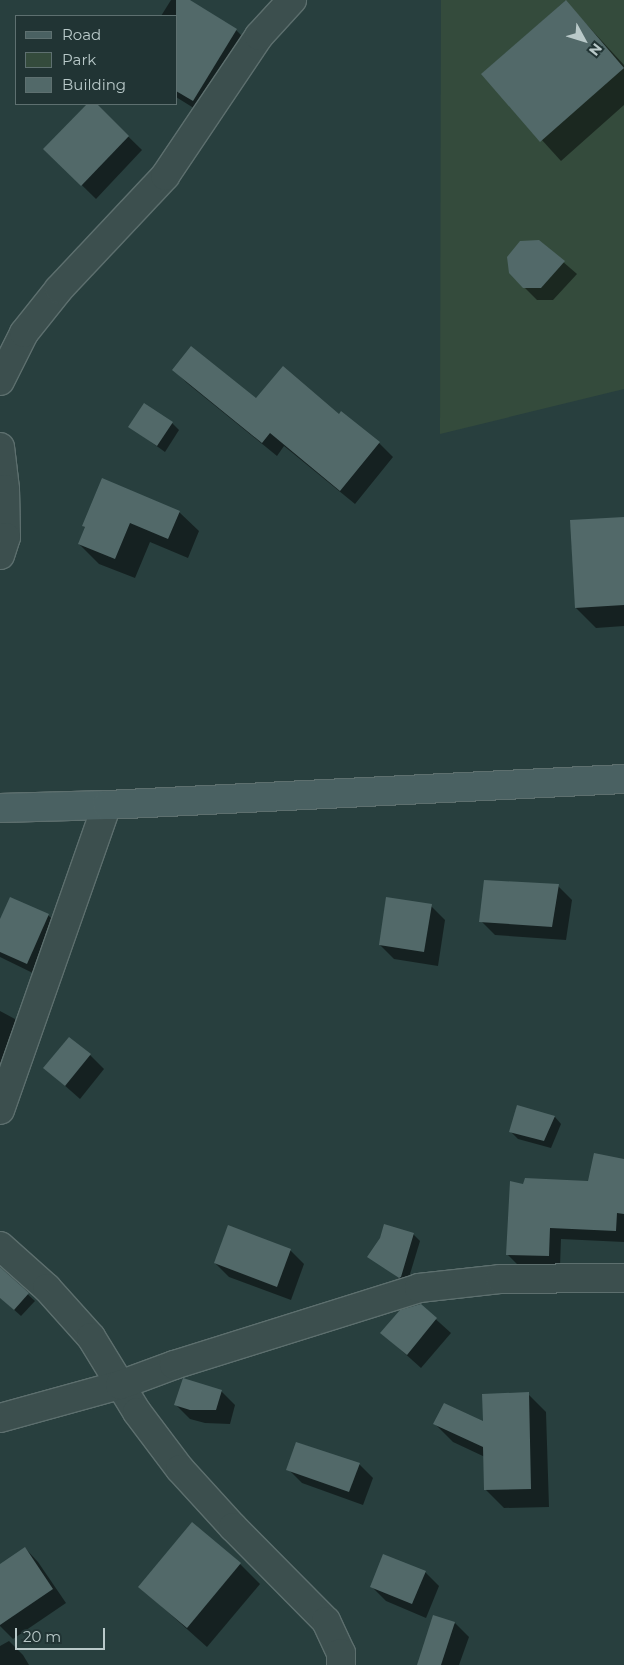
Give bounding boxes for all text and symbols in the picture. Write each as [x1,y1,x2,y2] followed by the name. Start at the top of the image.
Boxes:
[15,15,178,105] legend
[559,15,609,65] north arrow
[62,25,101,44] text: Road
[585,39,606,59] text: N
[62,50,96,69] text: Park
[62,75,126,94] text: Building
[18,1618,108,1650] scale bar
[23,1627,61,1646] text: 20 m

